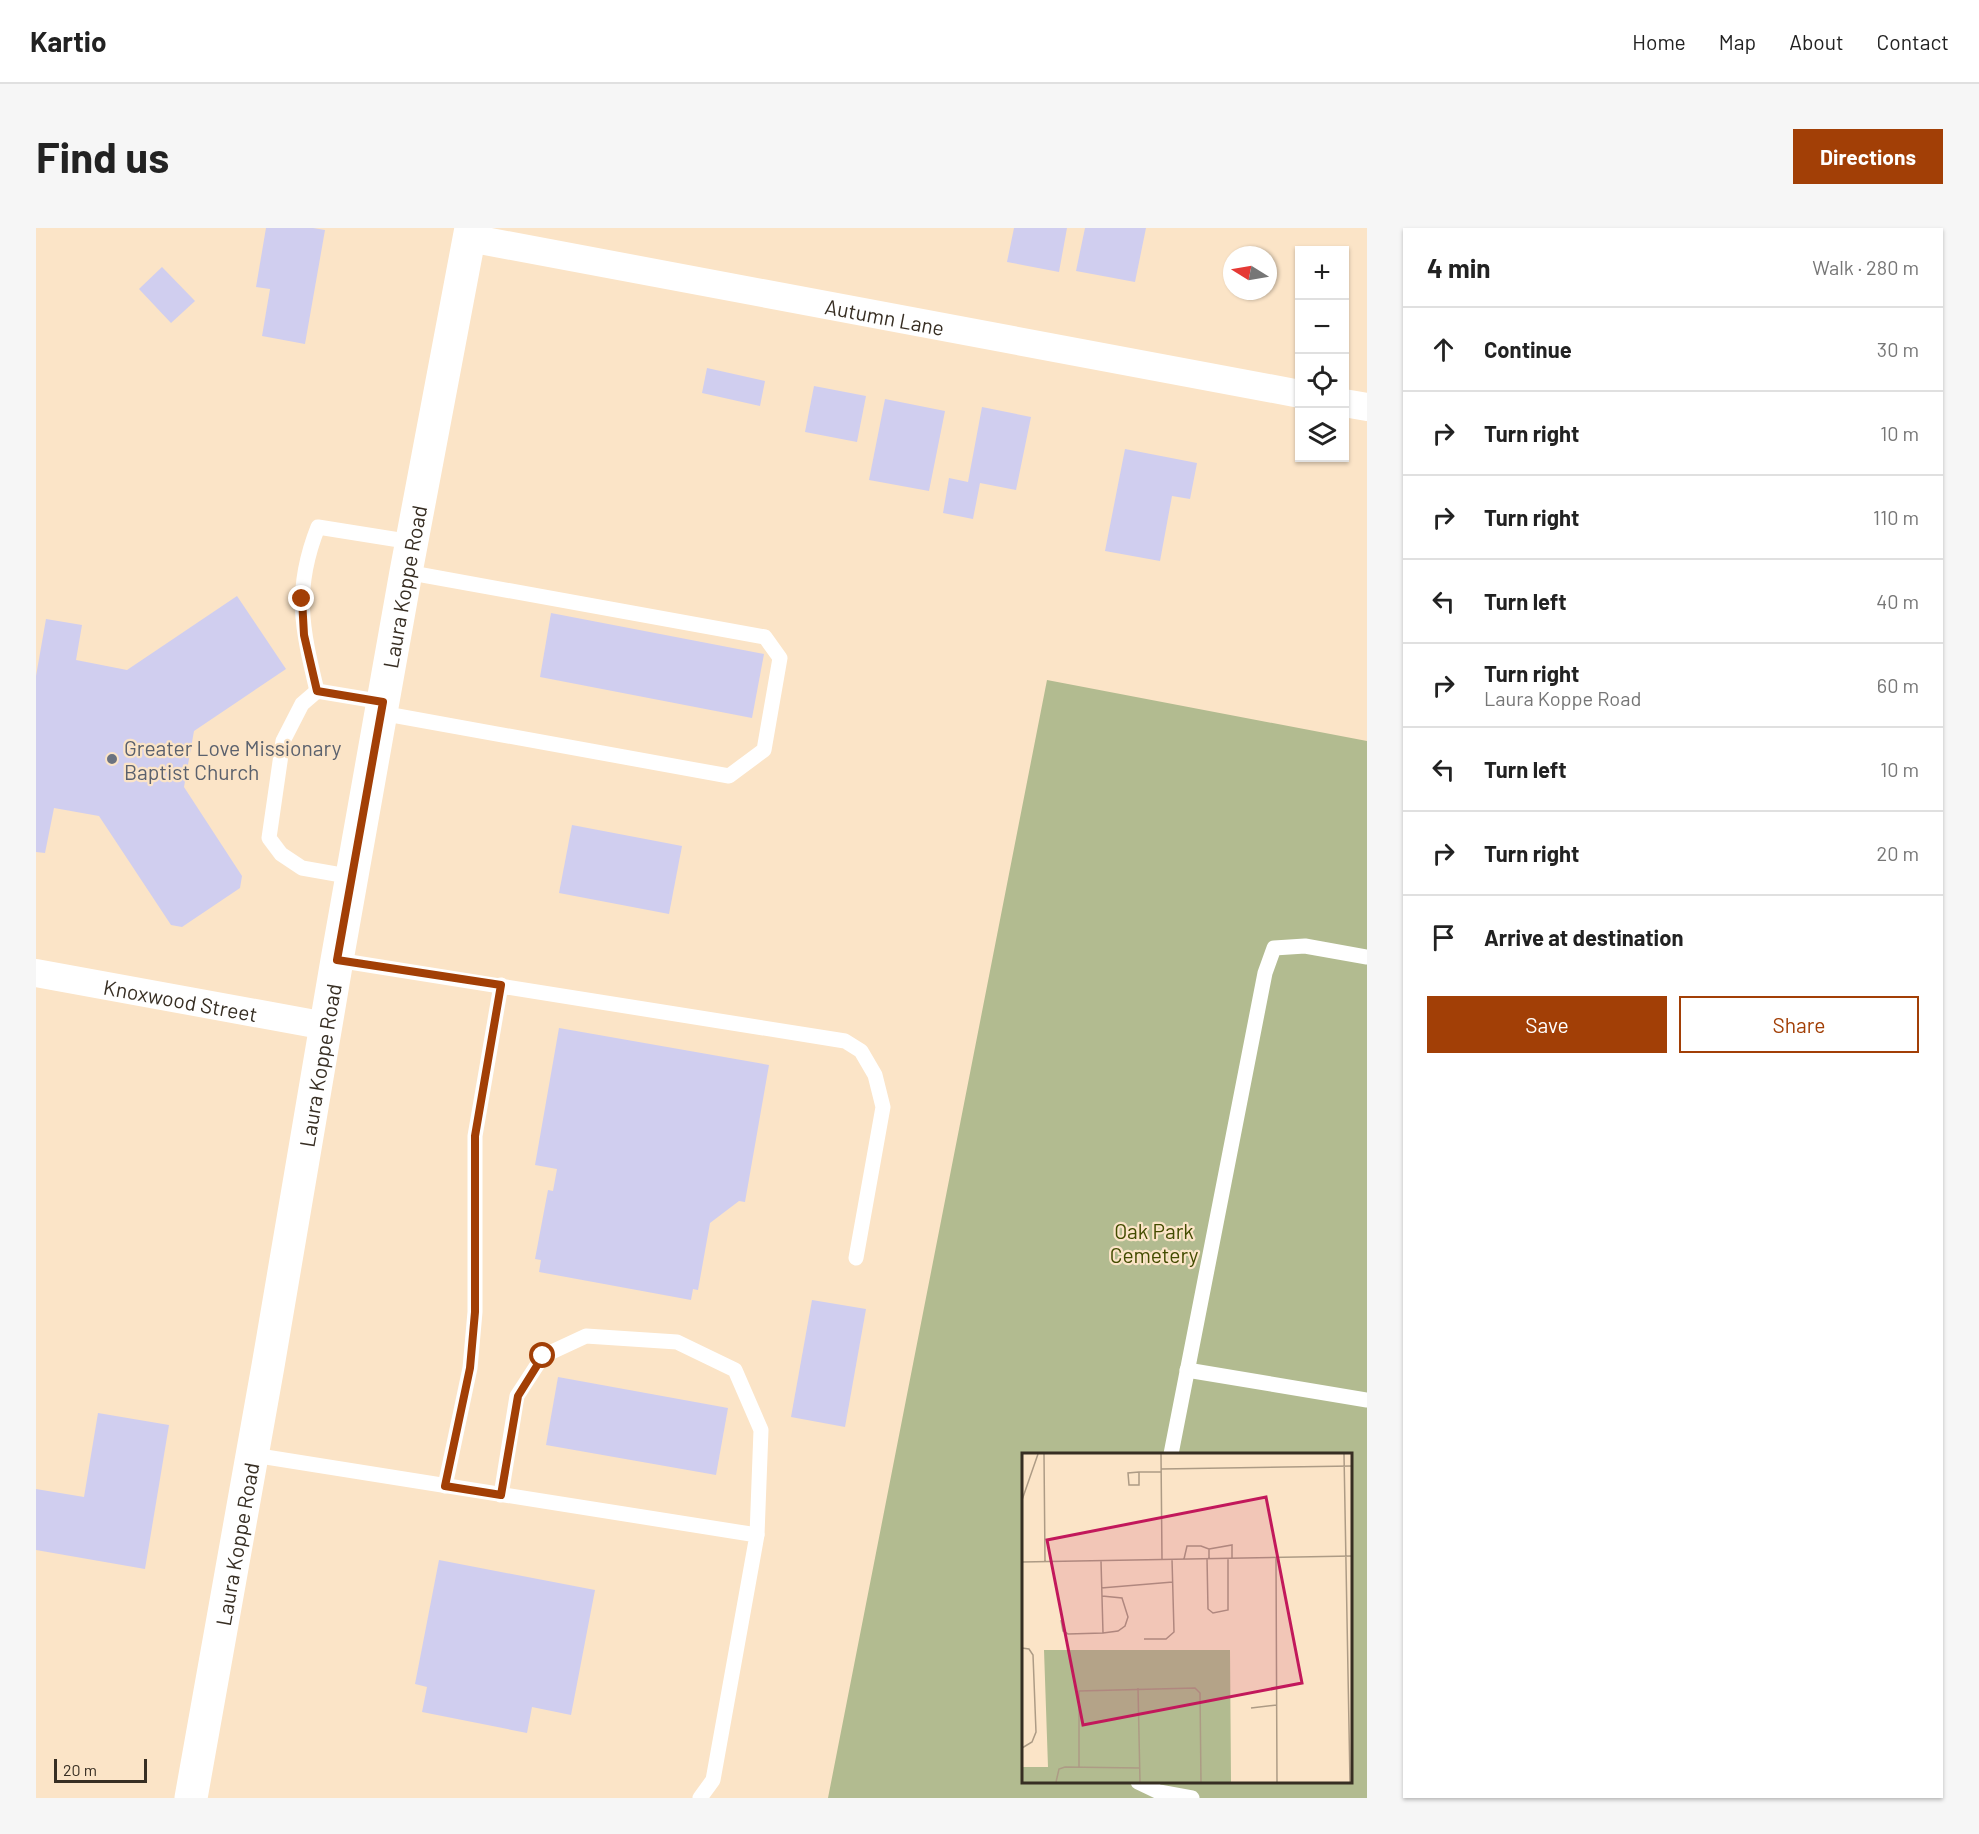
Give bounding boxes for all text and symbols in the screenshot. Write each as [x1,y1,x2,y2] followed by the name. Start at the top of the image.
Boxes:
[30,24,107,58] text: Kartio
[1632,29,1686,54] text: Home
[1719,29,1756,54] text: Map
[1789,29,1844,54] text: About
[1877,29,1949,54] text: Contact
[1793,129,1943,184] button: Directions
[36,131,169,181] text: Find us
[1223,246,1277,300] north arrow
[1295,246,1349,462] map controls
[1295,246,1349,300] button: +
[1427,252,1491,283] text: 4 min
[1812,255,1919,279] text: Walk · 280 m
[823,293,946,339] street label: Autumn Lane
[1295,300,1349,354] button: −
[1427,333,1460,366] icon: ahead
[1484,336,1572,362] text: Continue
[1877,337,1919,361] text: 30 m
[1295,354,1349,408] button: locate
[1295,408,1349,462] button: layers
[1427,417,1460,450] icon: right
[1484,420,1579,446] text: Turn right
[1880,421,1919,445] text: 10 m
[1427,501,1460,534] icon: right
[377,503,431,670] street label: Laura Koppe Road
[1484,504,1579,530] text: Turn right
[1873,505,1919,529] text: 110 m
[288,585,314,611] route end
[1427,585,1460,618] icon: left
[1484,588,1567,614] text: Turn left
[1876,589,1919,613] text: 40 m
[1484,660,1579,686] text: Turn right
[1427,669,1460,702] icon: right
[1877,673,1919,697] text: 60 m
[1484,686,1641,710] text: Laura Koppe Road
[124,735,342,784] place label: Greater Love Missionary Baptist Church
[105,752,119,766] marker: Greater Love Missionary Baptist Church
[1427,753,1460,786] icon: left
[1484,756,1567,782] text: Turn left
[1880,757,1919,781] text: 10 m
[1427,837,1460,870] icon: right
[1484,840,1579,866] text: Turn right
[1876,841,1919,865] text: 20 m
[1427,921,1460,954] icon: arrive
[1484,924,1683,950] text: Arrive at destination
[102,973,260,1026] street label: Knoxwood Street
[293,982,345,1149] street label: Laura Koppe Road
[1427,996,1667,1053] button: Save
[1679,996,1919,1053] button: Share
[1110,1218,1199,1267] park label: Oak Park Cemetery
[529,1342,555,1368] route start
[1022,1453,1352,1783] inset map
[209,1460,263,1628] street label: Laura Koppe Road
[54,1756,147,1784] scale bar
[63,1760,97,1779] text: 20 m

